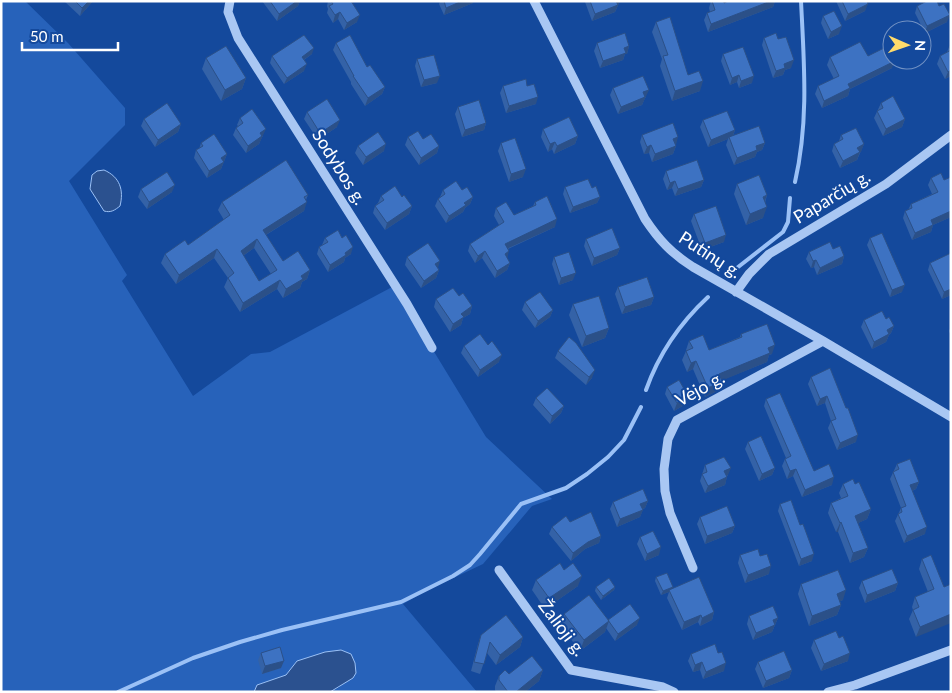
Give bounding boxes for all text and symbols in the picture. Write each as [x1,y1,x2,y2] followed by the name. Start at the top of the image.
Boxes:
[22,20,119,52] scale bar
[882,20,932,70] north arrow
[30,27,64,45] text: 50 m
[912,40,929,51] text: N
[308,124,372,209] street label: Sodybos g.
[789,165,874,228] street label: Paparčių g.
[675,226,746,282] street label: Putinų g.
[671,366,728,411] street label: Vėjo g.
[534,595,591,660] street label: Žalioji g.

